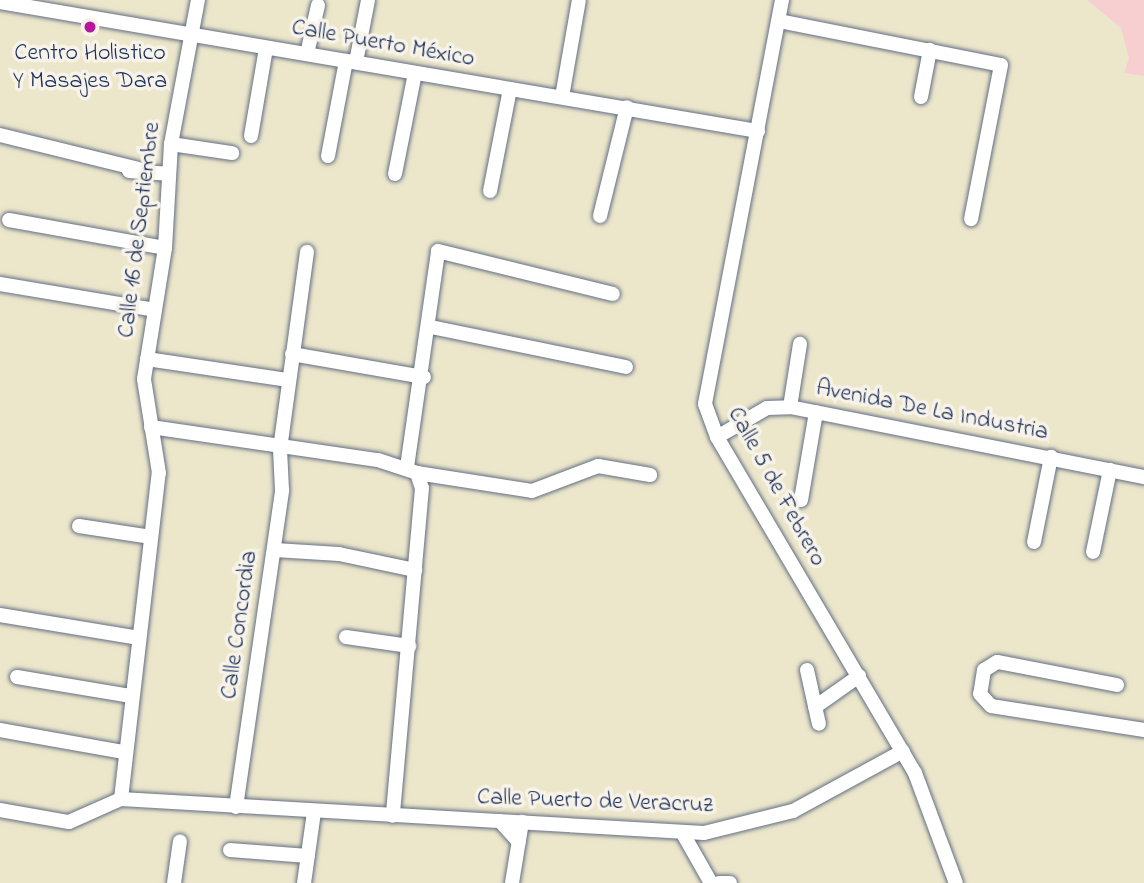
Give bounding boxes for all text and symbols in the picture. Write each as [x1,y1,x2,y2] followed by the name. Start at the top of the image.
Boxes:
[289,14,477,74] street label: Calle Puerto México
[80,17,100,37] marker: Centro Holistico Y Masajes Dara
[13,40,167,96] place label: Centro Holistico Y Masajes Dara
[112,120,168,340] street label: Calle 16 de Septiembre
[813,374,1051,448] street label: Avenida De La Industria
[720,402,832,572] street label: Calle 5 de Febrero
[215,549,265,701] street label: Calle Concordia
[476,783,714,821] street label: Calle Puerto de Veracruz

